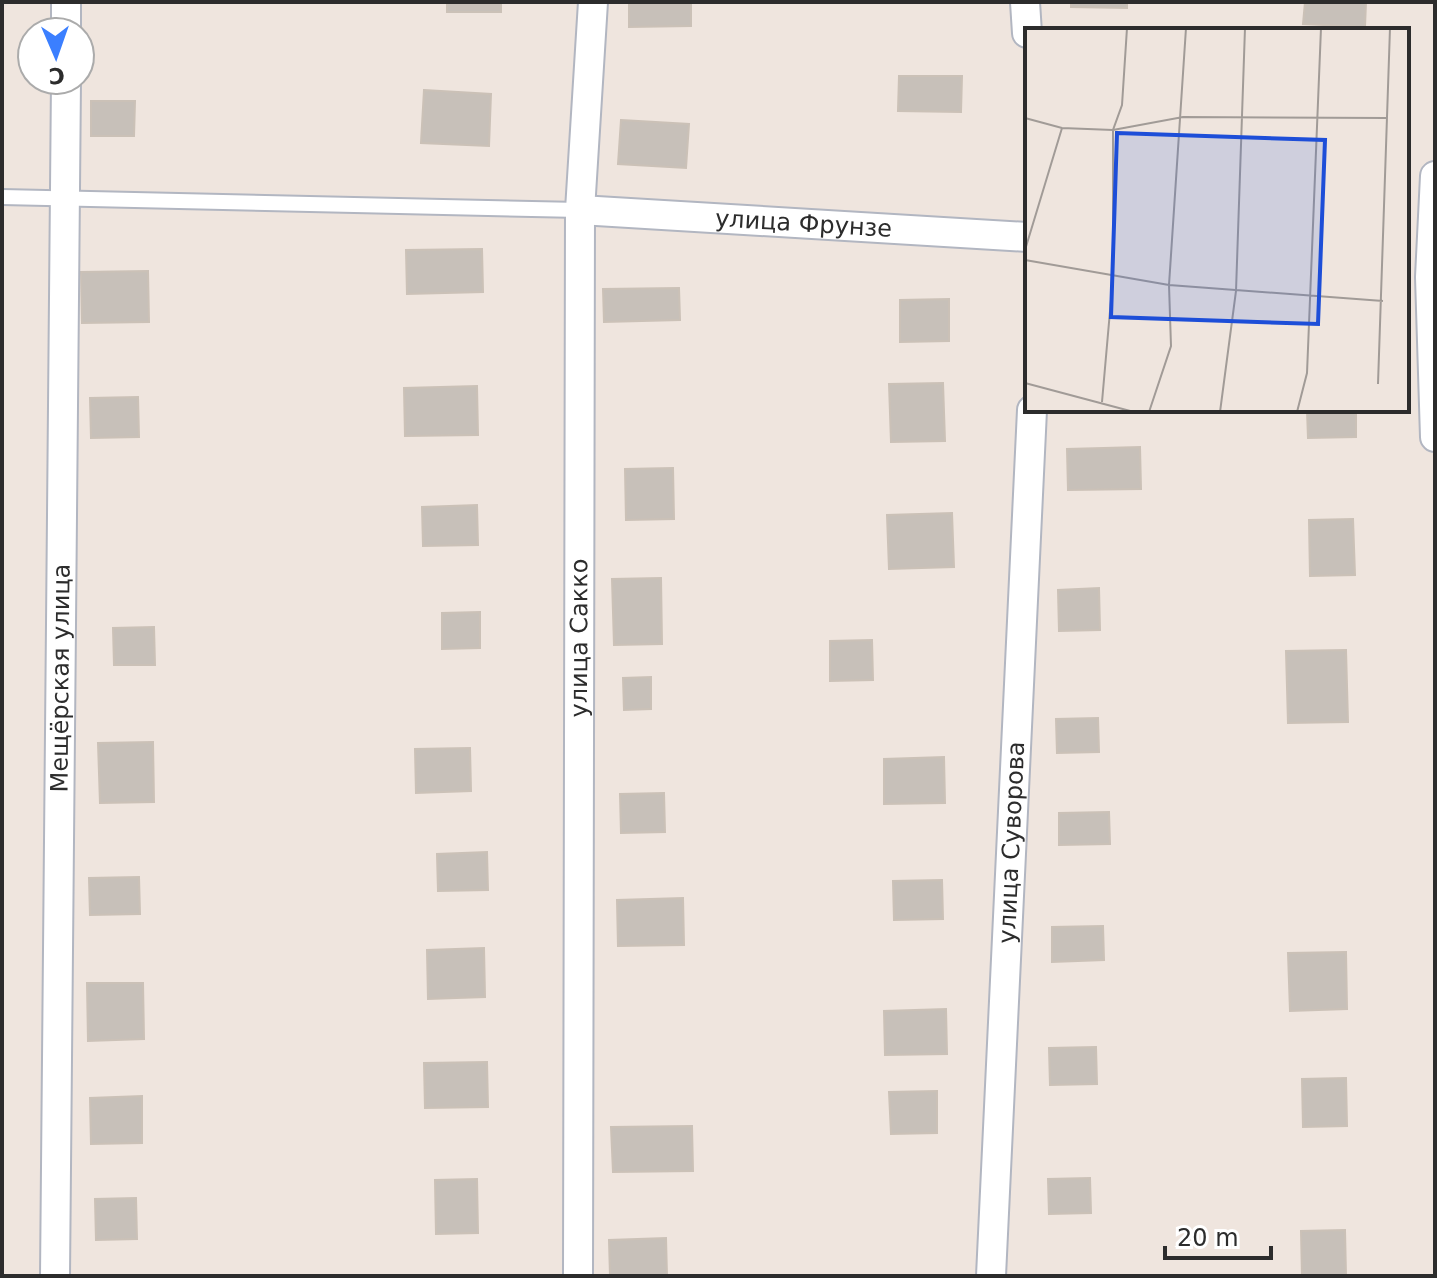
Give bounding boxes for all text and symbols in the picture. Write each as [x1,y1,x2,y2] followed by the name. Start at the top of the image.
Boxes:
[16,16,96,96] north arrow
[1025,28,1409,412] inset map
[48,63,65,88] text: С
[714,204,893,243] street label: улица Фрунзе
[565,558,593,718] street label: улица Сакко
[45,563,76,793] street label: Мещёрская улица
[993,741,1030,944] street label: улица Суворова
[1165,1210,1271,1260] scale bar
[1177,1224,1239,1252] text: 20 m

